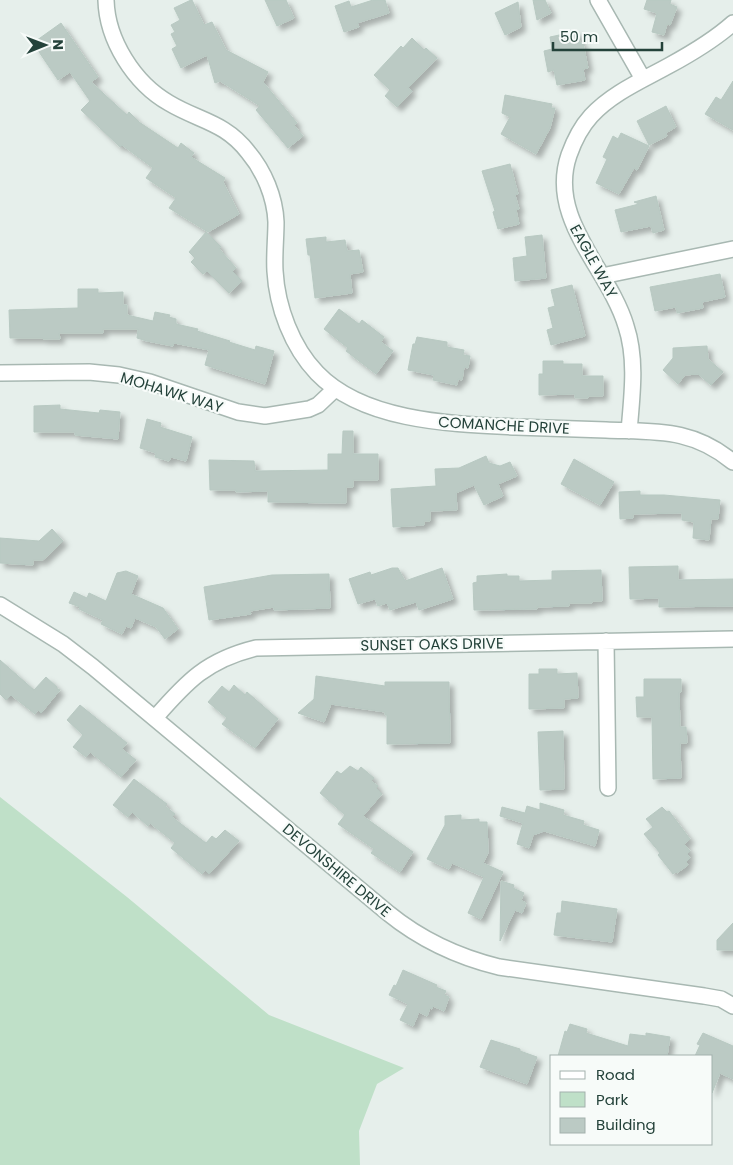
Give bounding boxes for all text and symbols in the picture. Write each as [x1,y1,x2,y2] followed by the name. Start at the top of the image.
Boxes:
[20,20,70,70] north arrow
[553,20,662,52] scale bar
[560,26,598,47] text: 50 m
[48,39,68,50] text: N
[565,220,623,302] street label: EAGLE WAY
[118,366,226,418] street label: MOHAWK WAY
[438,411,570,439] street label: COMANCHE DRIVE
[360,632,504,656] street label: SUNSET OAKS DRIVE
[278,818,396,922] street label: DEVONSHIRE DRIVE
[550,1055,713,1145] legend
[596,1064,635,1085] text: Road
[596,1089,628,1110] text: Park
[596,1114,656,1135] text: Building

